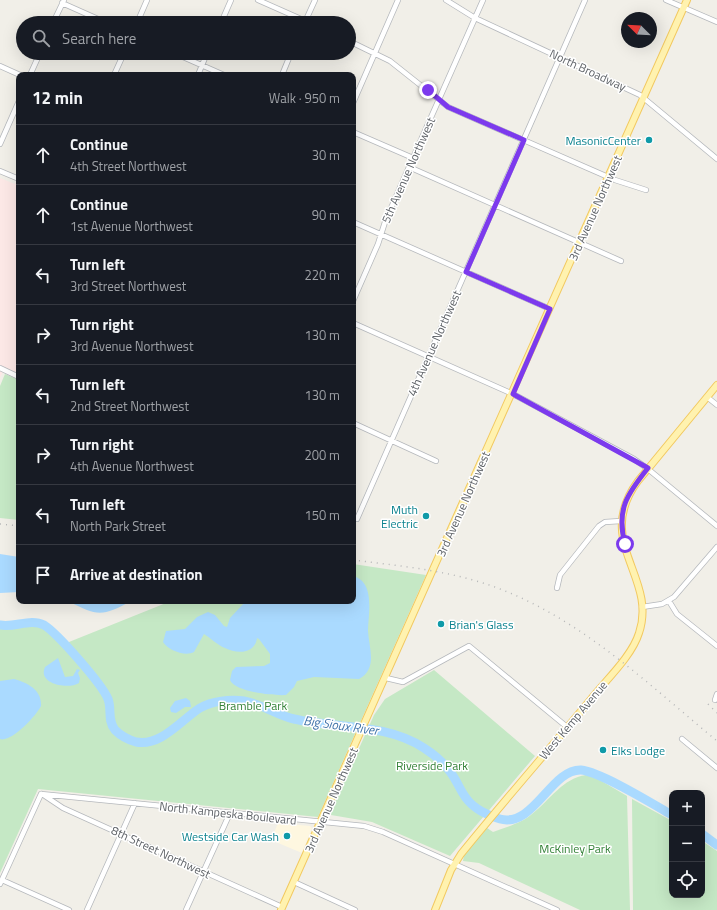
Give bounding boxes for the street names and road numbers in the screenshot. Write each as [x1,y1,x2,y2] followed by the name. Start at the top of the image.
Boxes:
[546,44,630,96] street label: North Broadway
[376,113,440,226] street label: 5th Avenue Northwest
[563,151,627,264] street label: 3rd Avenue Northwest
[402,286,466,399] street label: 4th Avenue Northwest
[431,447,495,560] street label: 3rd Avenue Northwest
[534,676,612,764] street label: West Kemp Avenue
[299,743,363,856] street label: 3rd Avenue Northwest
[158,796,298,830] street label: North Kampeska Boulevard
[108,821,215,884] street label: 8th Street Northwest

